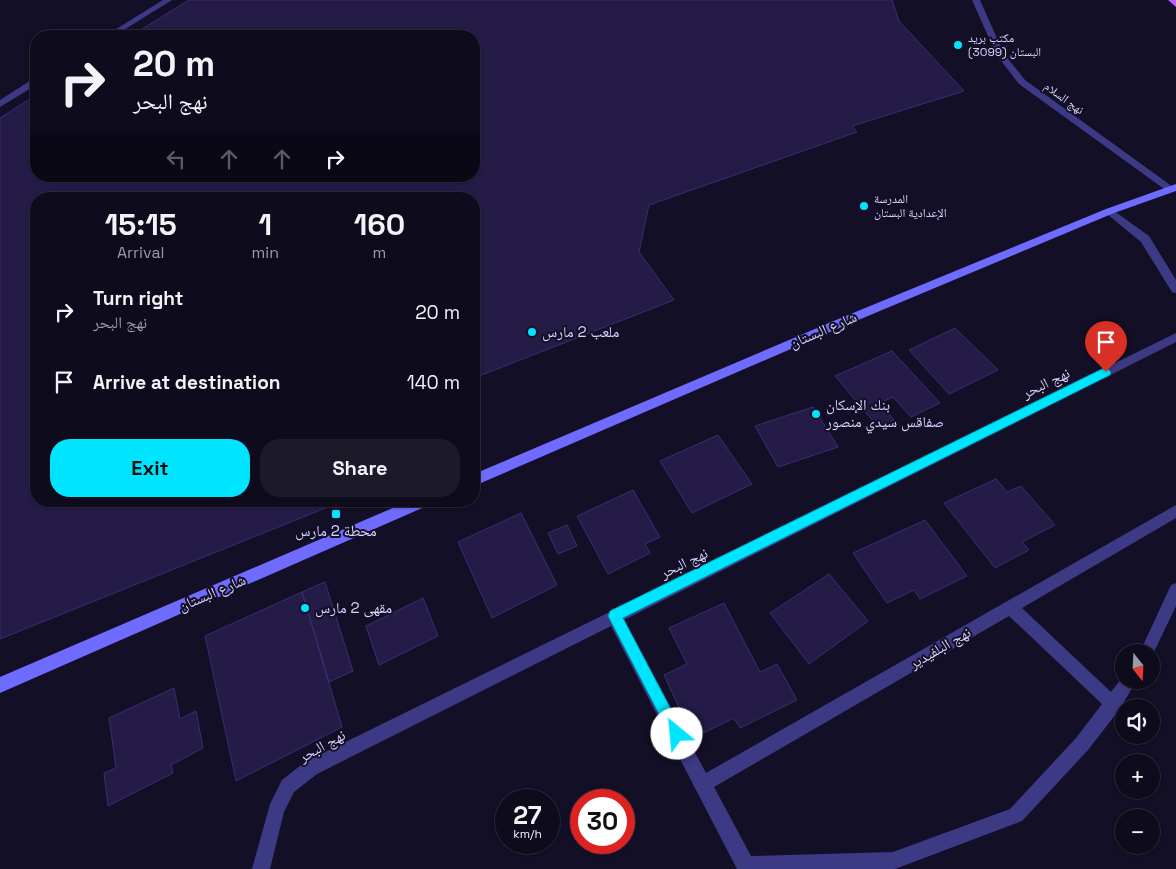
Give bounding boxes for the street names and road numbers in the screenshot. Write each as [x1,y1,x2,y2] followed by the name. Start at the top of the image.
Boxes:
[1041,78,1087,118] street label: نهج السلام
[786,307,860,353] street label: شارع البستان
[1018,363,1073,404] street label: نهج البحر
[656,543,711,584] street label: نهج البحر
[175,570,249,616] street label: شارع البستان
[905,622,974,674] street label: نهج البلفيدير
[294,725,349,768] street label: نهج البحر

